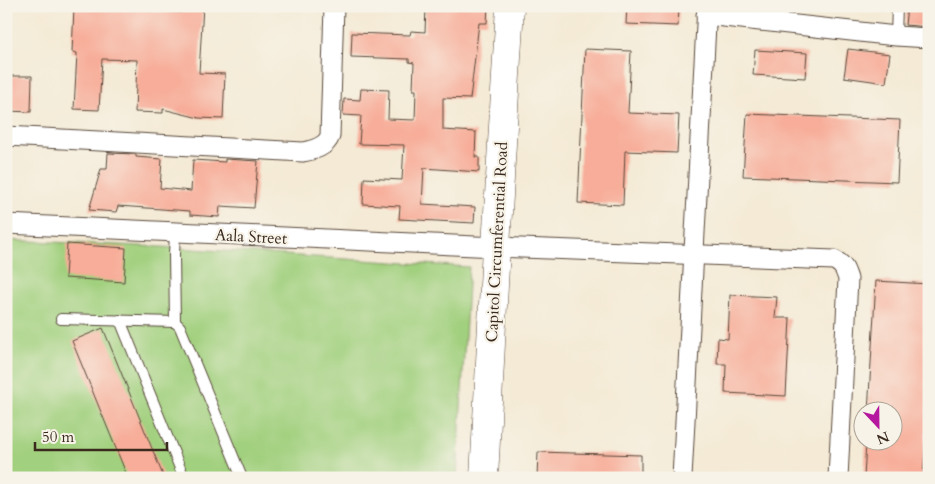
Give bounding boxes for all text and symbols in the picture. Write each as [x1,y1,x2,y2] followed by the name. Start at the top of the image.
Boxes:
[481,141,513,343] street label: Capitol Circumferential Road
[214,224,288,250] street label: Aala Street
[852,402,902,452] north arrow
[35,419,168,451] scale bar
[42,427,74,447] text: 50 m
[873,427,892,449] text: N

